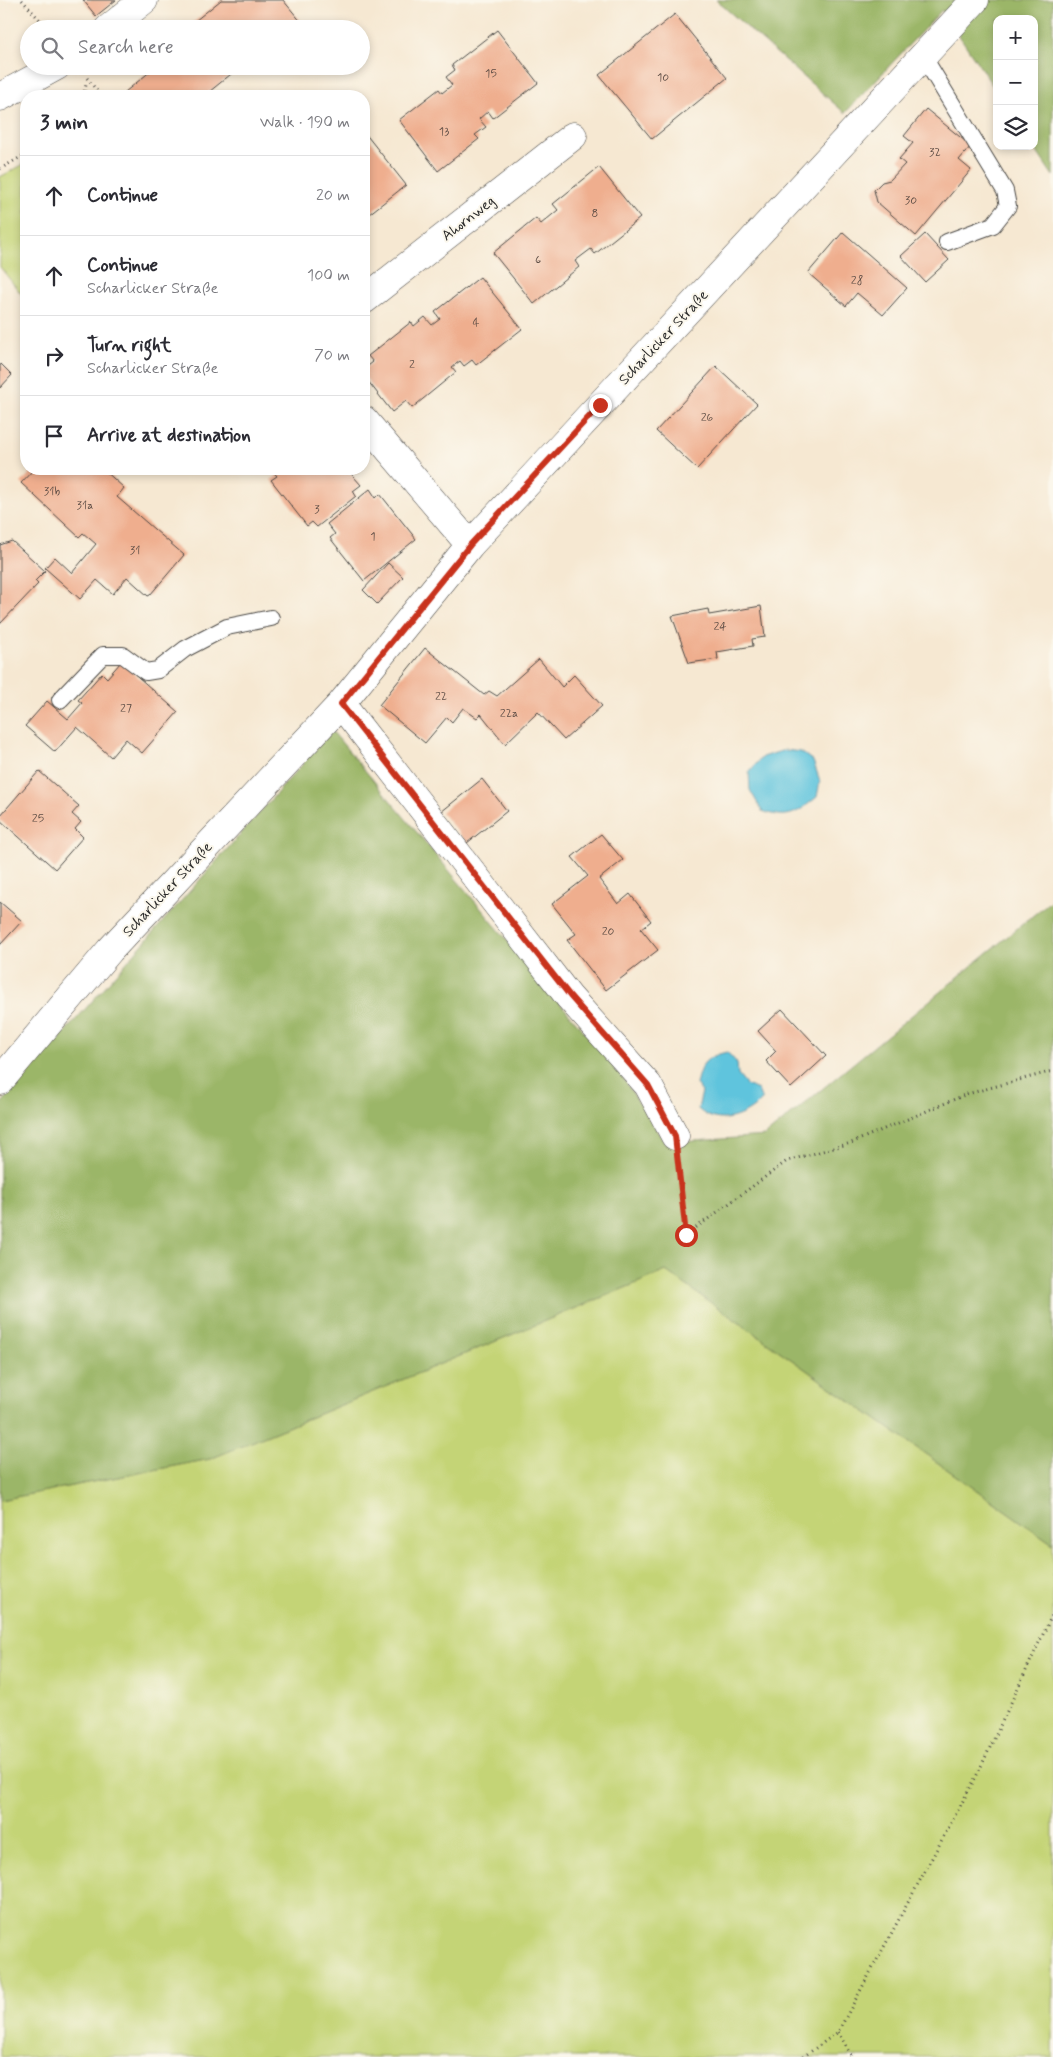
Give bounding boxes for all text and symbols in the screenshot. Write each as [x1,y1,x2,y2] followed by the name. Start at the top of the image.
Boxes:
[993,15,1038,150] map controls
[993,15,1038,60] button: +
[20,20,370,75] search box
[38,34,66,62] icon: search
[78,35,174,60] text: Search here
[993,60,1038,105] button: −
[485,66,497,82] house number: 15
[657,70,669,86] house number: 10
[993,105,1038,150] button: layers
[40,109,88,137] text: 3 min
[260,112,350,133] text: Walk · 190 m
[439,124,449,140] house number: 13
[929,145,941,161] house number: 32
[40,182,68,210] icon: ahead
[87,183,158,208] text: Continue
[316,185,350,206] text: 20 m
[438,191,500,246] street label: Ahornweg
[905,193,917,209] house number: 30
[592,206,598,222] house number: 8
[535,252,541,268] house number: 6
[87,253,158,278] text: Continue
[40,262,68,290] icon: ahead
[307,265,350,286] text: 100 m
[851,273,863,289] house number: 28
[87,278,218,299] text: Scharlicker Straße
[614,286,713,390] street label: Scharlicker Straße
[473,315,480,331] house number: 4
[87,333,171,358] text: Turn right
[40,342,68,370] icon: right
[314,345,350,366] text: 70 m
[409,357,415,373] house number: 2
[87,358,218,379] text: Scharlicker Straße
[589,394,612,417] route end
[701,410,714,426] house number: 26
[40,422,68,450] icon: arrive
[87,423,251,448] text: Arrive at destination
[44,484,60,500] house number: 31b
[77,498,93,514] house number: 31a
[314,502,320,518] house number: 3
[370,529,376,545] house number: 1
[130,543,140,559] house number: 31
[713,619,727,635] house number: 24
[435,689,447,705] house number: 22
[120,701,132,717] house number: 27
[500,706,518,722] house number: 22a
[32,811,44,827] house number: 25
[118,838,217,942] street label: Scharlicker Straße
[602,924,615,940] house number: 20
[675,1224,698,1247] route start

